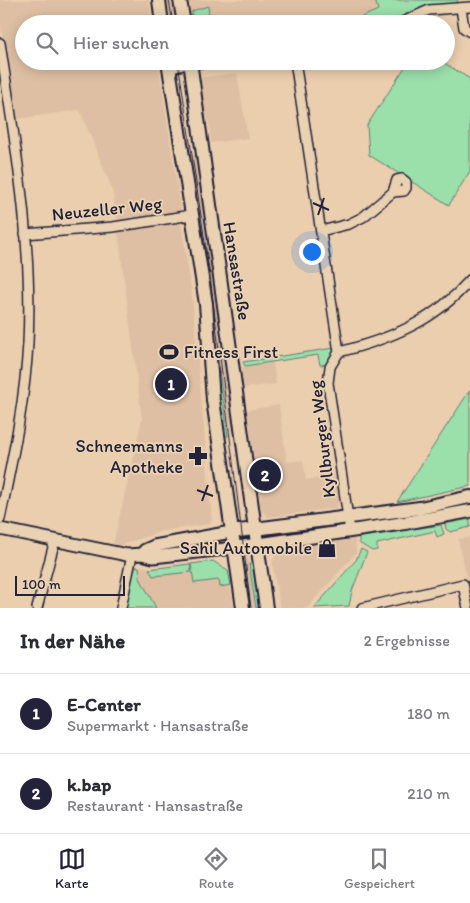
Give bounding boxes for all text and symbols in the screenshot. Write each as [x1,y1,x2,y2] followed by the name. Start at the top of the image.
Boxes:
[15,15,455,70] search box
[33,29,61,57] icon: search
[73,31,169,54] text: Hier suchen
[51,192,164,226] street label: Neuzeller Weg
[218,220,256,322] street label: Hansastraße
[299,239,325,265] your location
[158,341,180,363] sports icon: Fitness First
[184,341,279,363] place label: Fitness First
[155,365,187,403] pin: 1
[304,378,340,499] street label: Kyllburger Weg
[76,435,183,478] place label: Schneemanns Apotheke
[187,445,209,467] pharmacy icon: Schneemanns Apotheke
[249,456,281,494] pin: 2
[180,537,312,559] place label: Sahil Automobile
[316,537,338,559] shop icon: Sahil Automobile
[15,573,125,596] scale bar
[22,576,61,593] text: 100 m
[20,628,125,653] text: In der Nähe
[364,631,450,650] text: 2 Ergebnisse
[67,693,141,716] text: E-Center
[32,704,40,723] text: 1
[407,704,450,723] text: 180 m
[67,716,249,735] text: Supermarkt · Hansastraße
[67,773,111,796] text: k.bap
[32,784,40,803] text: 2
[407,784,450,803] text: 210 m
[67,796,243,815] text: Restaurant · Hansastraße
[55,845,89,892] tab: Karte
[199,845,234,892] tab: Route
[344,845,415,892] tab: Gespeichert

